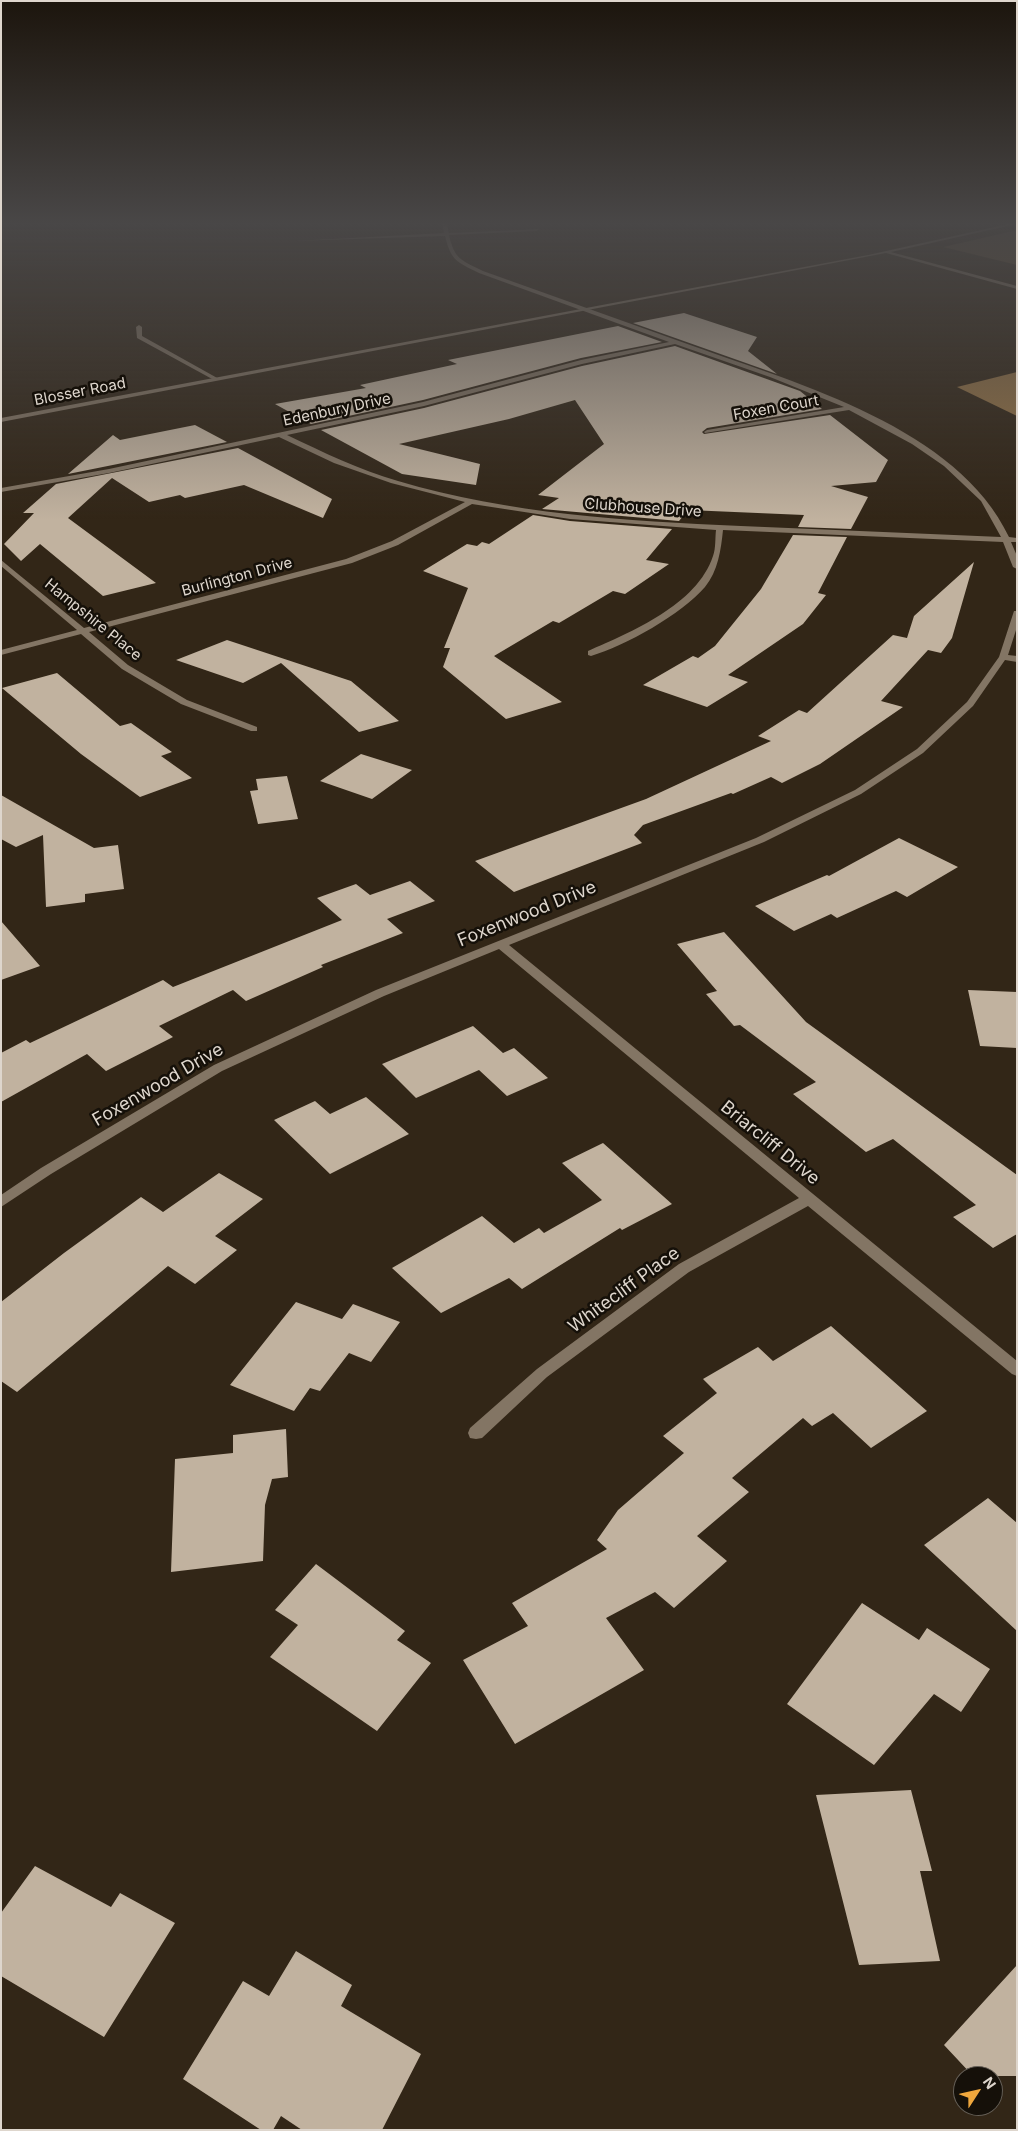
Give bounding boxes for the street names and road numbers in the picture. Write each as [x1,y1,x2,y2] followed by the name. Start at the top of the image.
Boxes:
[33,374,127,410] street label: Blosser Road
[282,390,392,430] street label: Edenbury Drive
[732,392,820,424] street label: Foxen Court
[584,495,702,521] street label: Clubhouse Drive
[180,554,294,600] street label: Burlington Drive
[41,575,145,665] street label: Hampshire Place
[455,876,599,952] street label: Foxenwood Drive
[89,1039,227,1131] street label: Foxenwood Drive
[716,1096,824,1190] street label: Briarcliff Drive
[564,1242,684,1338] street label: Whitecliff Place

